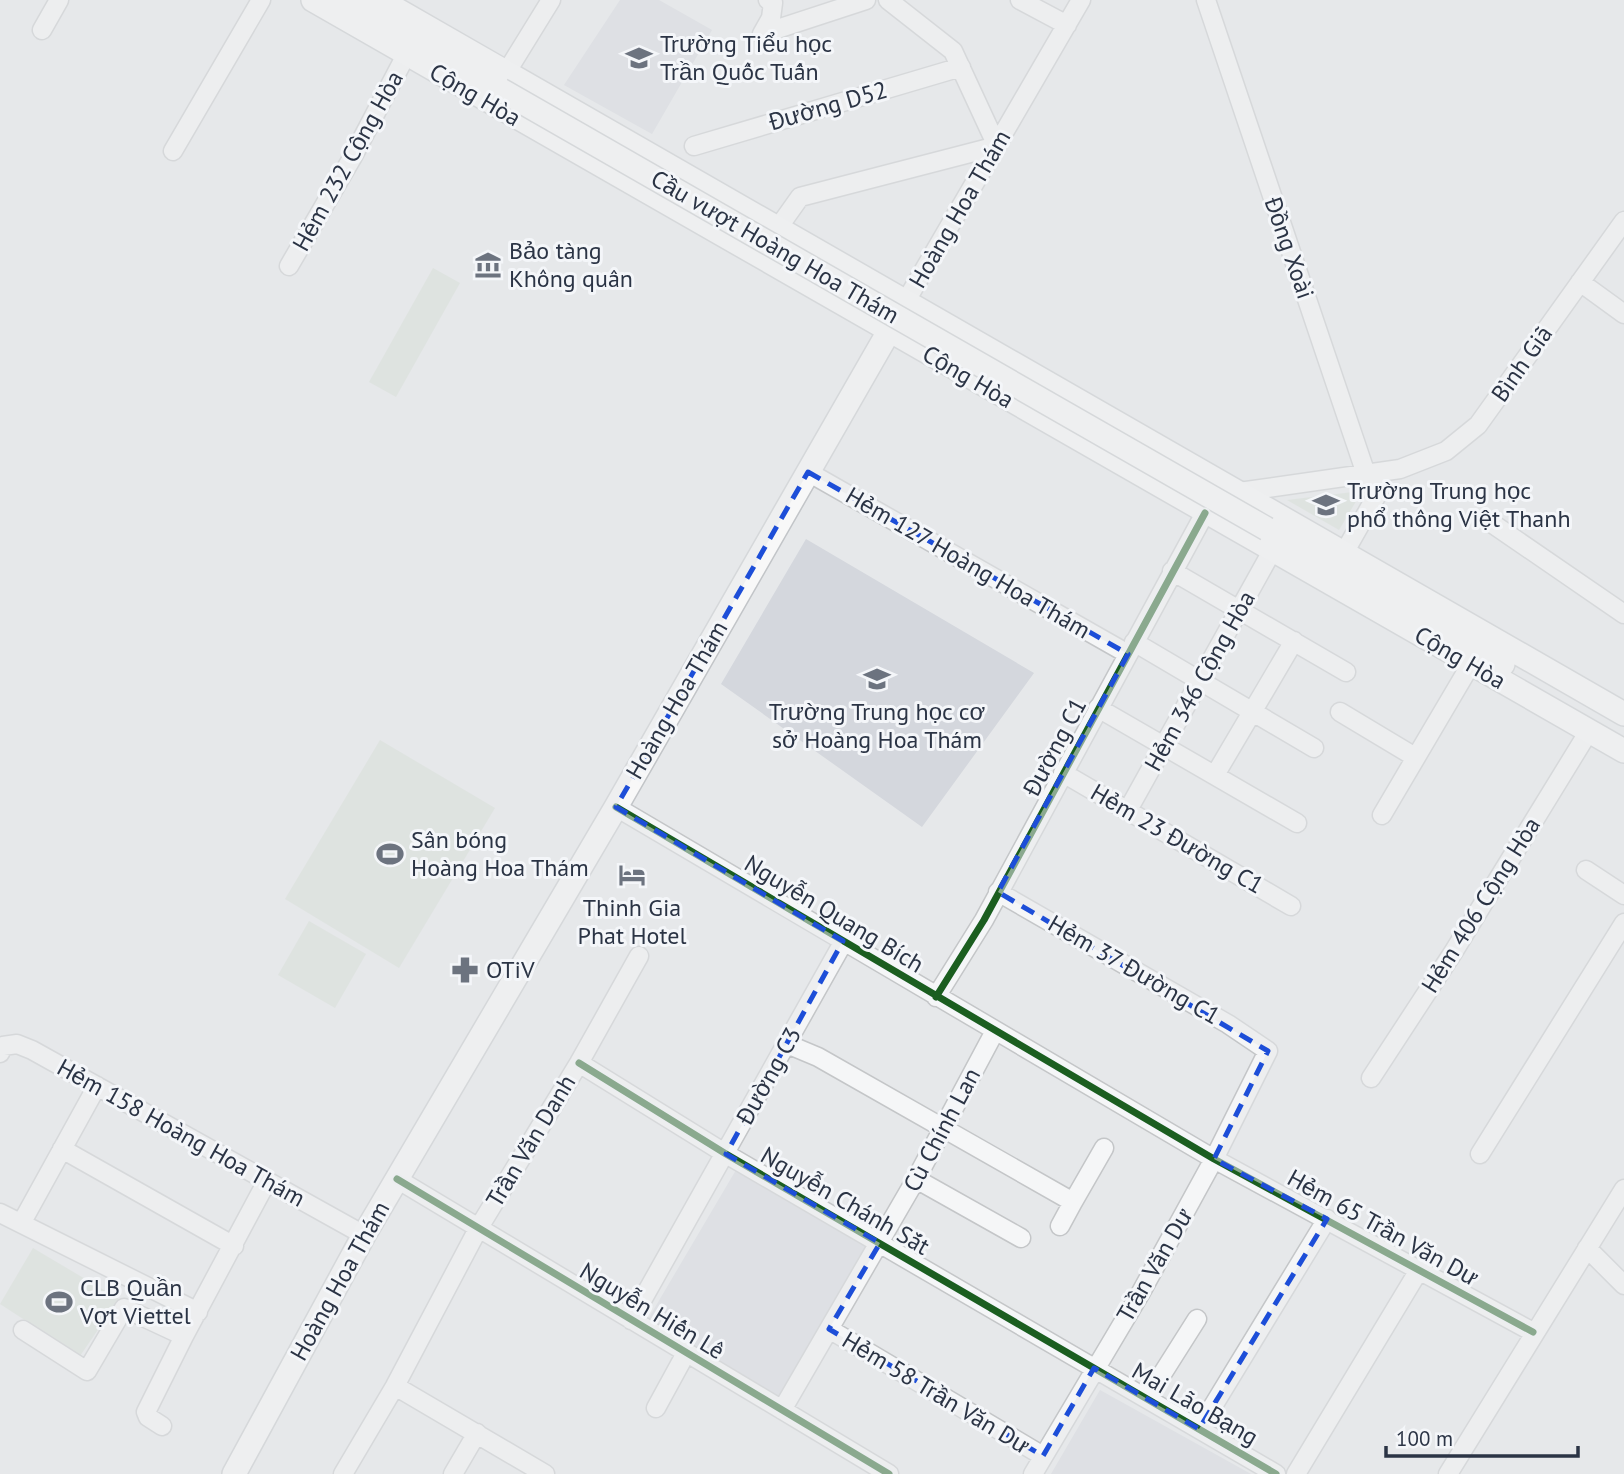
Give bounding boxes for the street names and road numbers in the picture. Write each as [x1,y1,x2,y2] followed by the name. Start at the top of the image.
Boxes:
[424,56,526,133] street label: Cộng Hòa
[285,65,410,256] street label: Hẻm 232 Cộng Hòa
[764,74,891,137] street label: Đường D52
[902,124,1017,293] street label: Hoàng Hoa Thám
[646,163,905,330] street label: Cầu vượt Hoàng Hoa Thám
[1257,192,1321,303] street label: Đồng Xoài
[1484,320,1559,408] street label: Bình Giã
[917,338,1019,415] street label: Cộng Hòa
[840,480,1096,645] street label: Hẻm 127 Hoàng Hoa Thám
[1137,585,1262,776] street label: Hẻm 346 Cộng Hòa
[619,615,734,784] street label: Hoàng Hoa Thám
[1409,619,1511,696] street label: Cộng Hòa
[1015,692,1093,802] street label: Đường C1
[1085,776,1269,901] street label: Hẻm 23 Đường C1
[1414,811,1547,998] street label: Hẻm 406 Cộng Hòa
[739,848,930,979] street label: Nguyễn Quang Bích
[1043,908,1226,1031] street label: Hẻm 37 Đường C1
[729,1022,808,1131] street label: Đường C3
[52,1051,311,1214] street label: Hẻm 158 Hoàng Hoa Thám
[896,1062,987,1197] street label: Cù Chính Lan
[479,1069,582,1213] street label: Trần Văn Danh
[755,1140,935,1262] street label: Nguyễn Chánh Sắt
[1282,1162,1484,1293] street label: Hẻm 65 Trần Văn Dư
[283,1196,396,1366] street label: Hoàng Hoa Thám
[1109,1202,1200,1327] street label: Trần Văn Dư
[574,1255,730,1366] street label: Nguyễn Hiến Lê
[837,1324,1036,1461] street label: Hẻm 58 Trần Văn Dư
[1127,1355,1264,1452] street label: Mai Lão Bạng

